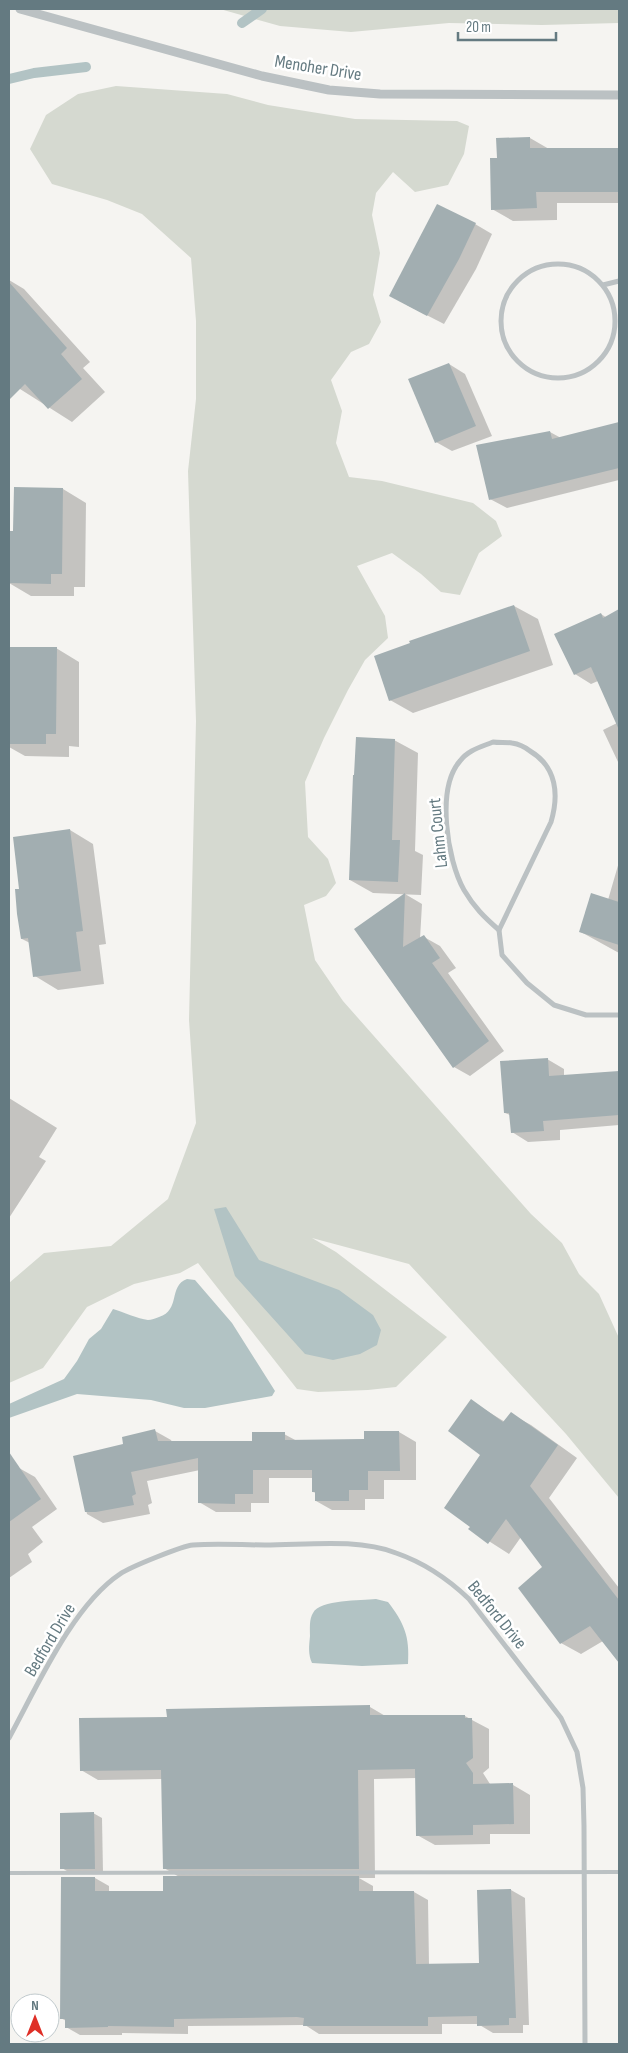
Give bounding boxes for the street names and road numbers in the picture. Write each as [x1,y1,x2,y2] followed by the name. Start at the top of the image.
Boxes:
[273,51,363,85] street label: Menoher Drive
[424,797,452,869] street label: Lahm Court
[463,1577,531,1653] street label: Bedford Drive
[20,1600,80,1680] street label: Bedford Drive

